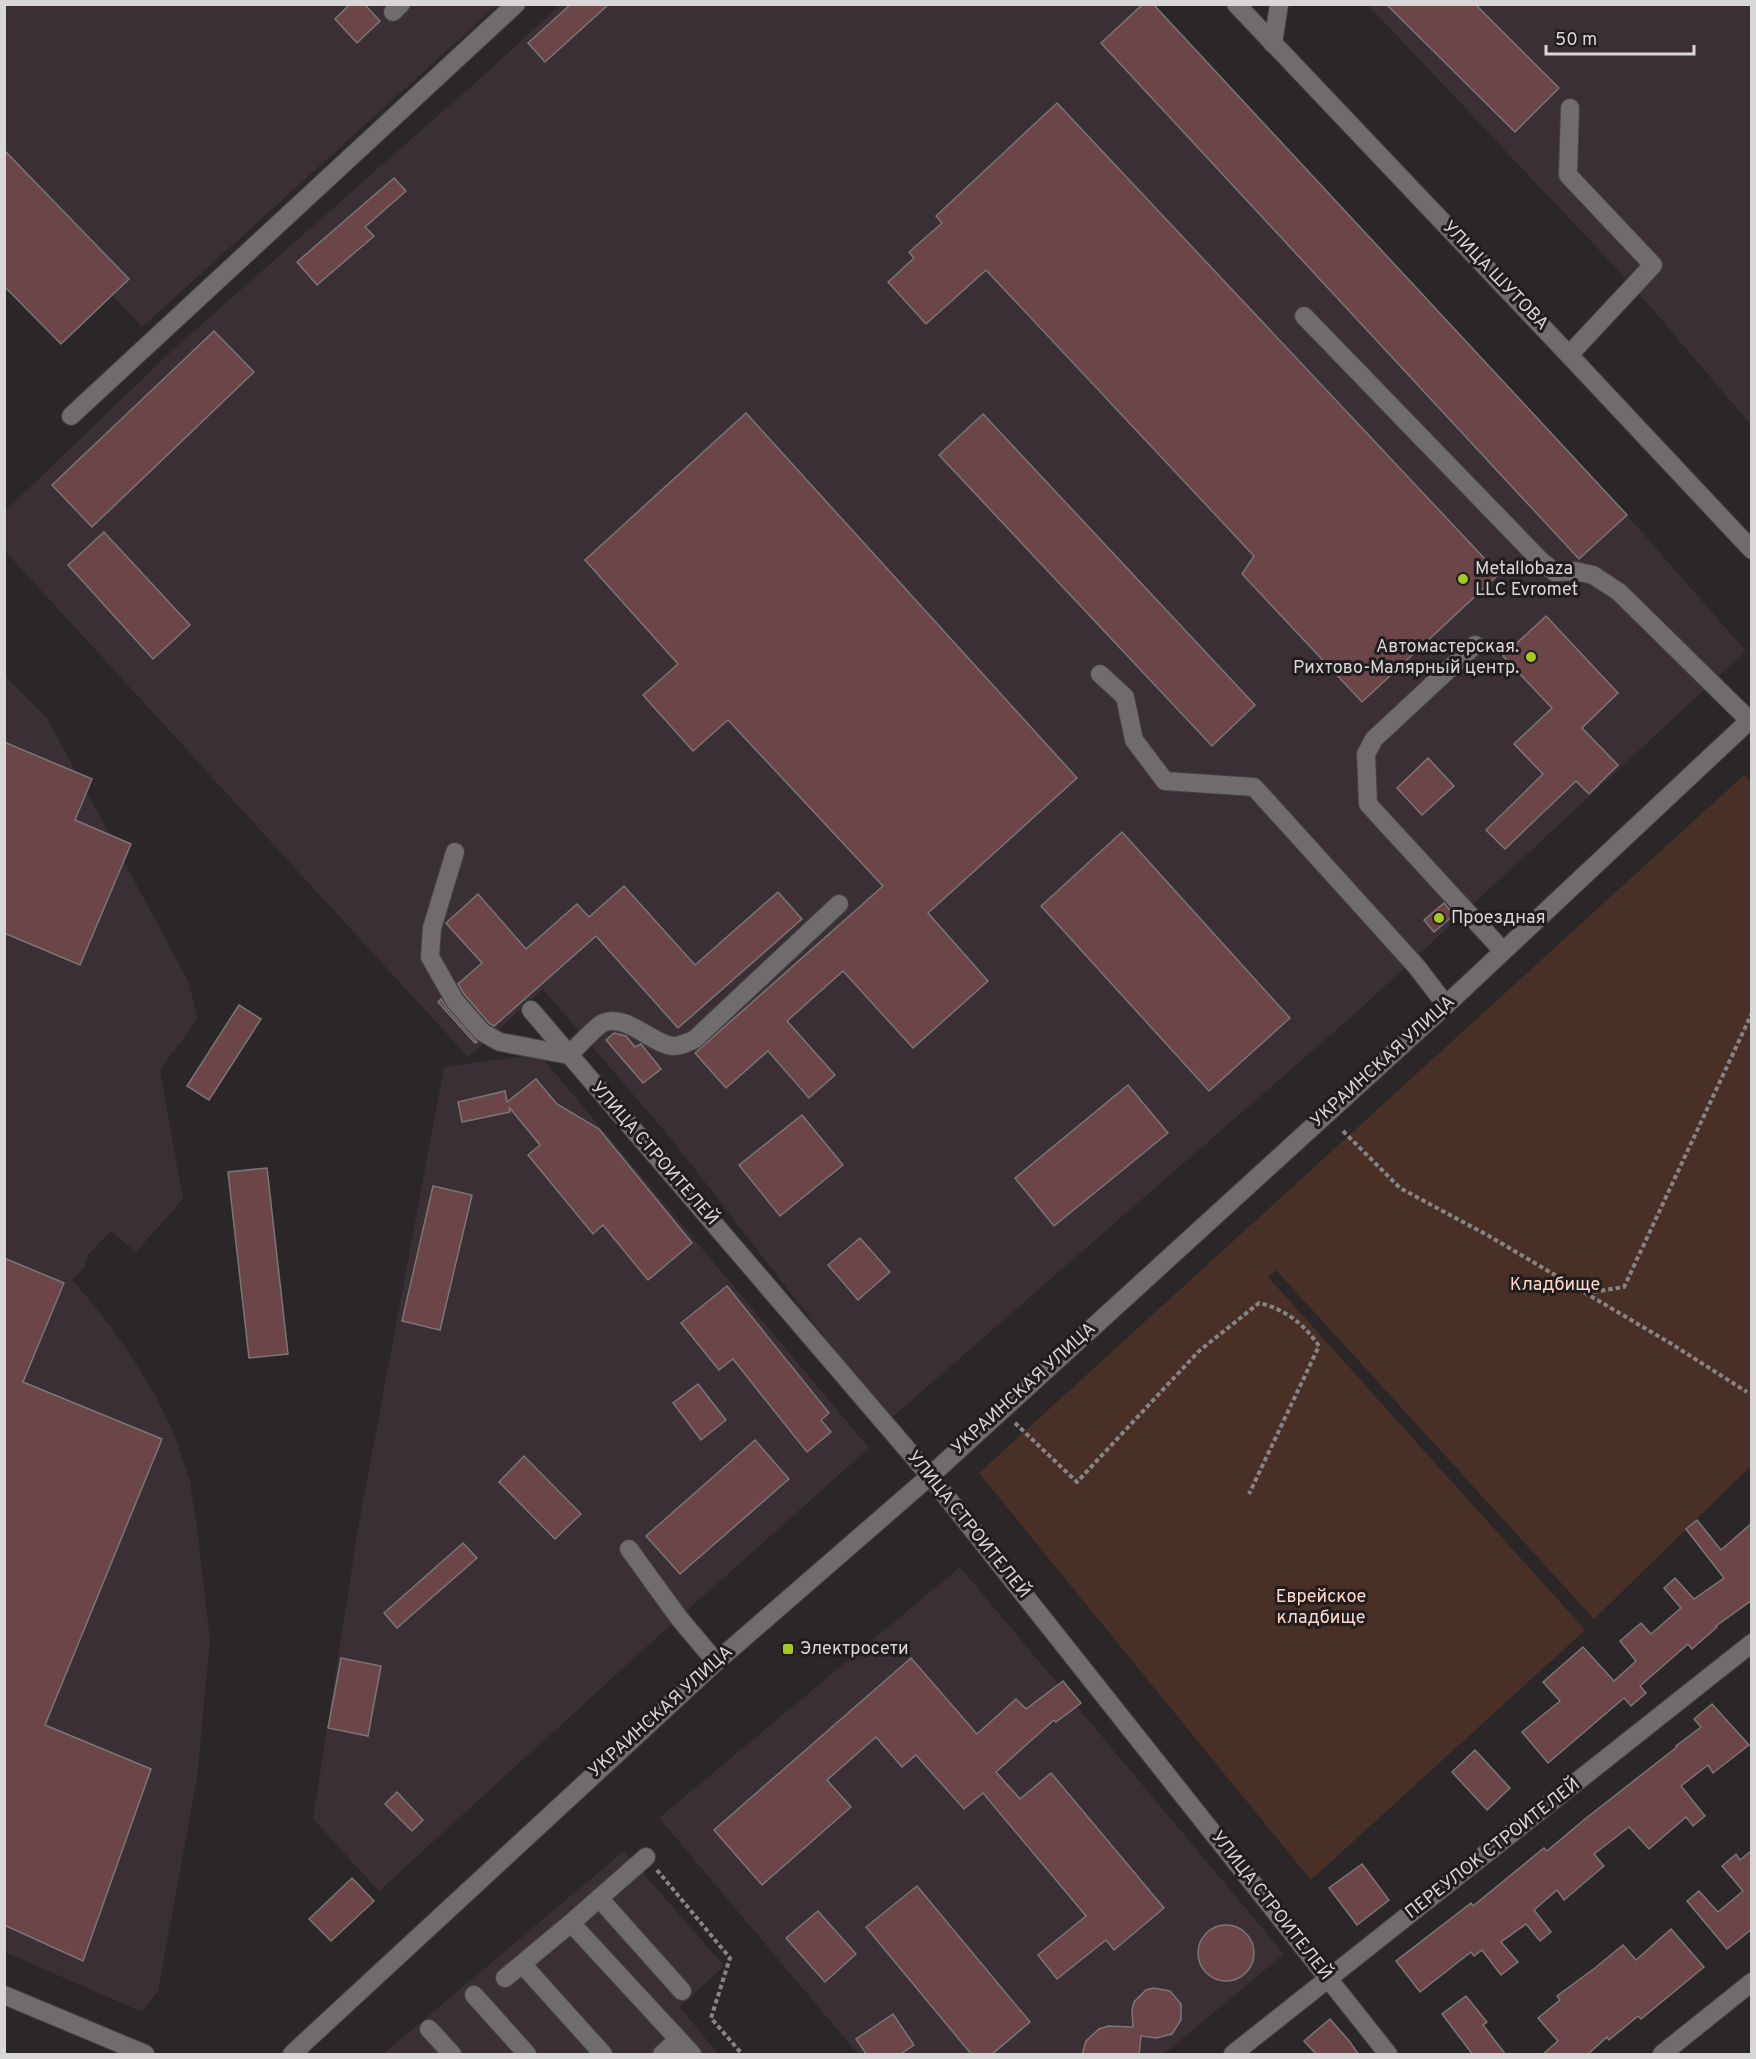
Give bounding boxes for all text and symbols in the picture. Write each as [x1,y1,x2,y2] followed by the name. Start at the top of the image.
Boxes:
[1546,18,1694,56] scale bar
[1555,29,1597,52] text: 50 m
[1437,216,1553,336] street label: УЛИЦА ШУТОВА
[1475,558,1578,602] place label: Metallobaza LLC Evromet
[1456,572,1470,586] marker: Metallobaza LLC Evromet
[1293,636,1519,680] place label: Автомастерская. Рихтово-Малярный центр.
[1524,650,1538,664] marker: Автомастерская. Рихтово-Малярный центр.
[1451,907,1546,930] place label: Проездная
[1432,911,1446,925] marker: Проездная
[1306,991,1460,1133] street label: УКРАИНСКАЯ УЛИЦА
[585,1076,724,1231] street label: УЛИЦА СТРОИТЕЛЕЙ
[1510,1274,1600,1297] park label: Кладбище
[947,1318,1101,1460] street label: УКРАИНСКАЯ УЛИЦА
[901,1445,1036,1603] street label: УЛИЦА СТРОИТЕЛЕЙ
[1276,1586,1366,1630] park label: Еврейское кладбище
[800,1638,909,1661] place label: Электросети
[584,1641,738,1783] street label: УКРАИНСКАЯ УЛИЦА
[781,1642,795,1656] marker: Электросети
[1400,1772,1585,1925] street label: ПЕРЕУЛОК СТРОИТЕЛЕЙ
[1205,1825,1338,1985] street label: УЛИЦА СТРОИТЕЛЕЙ

